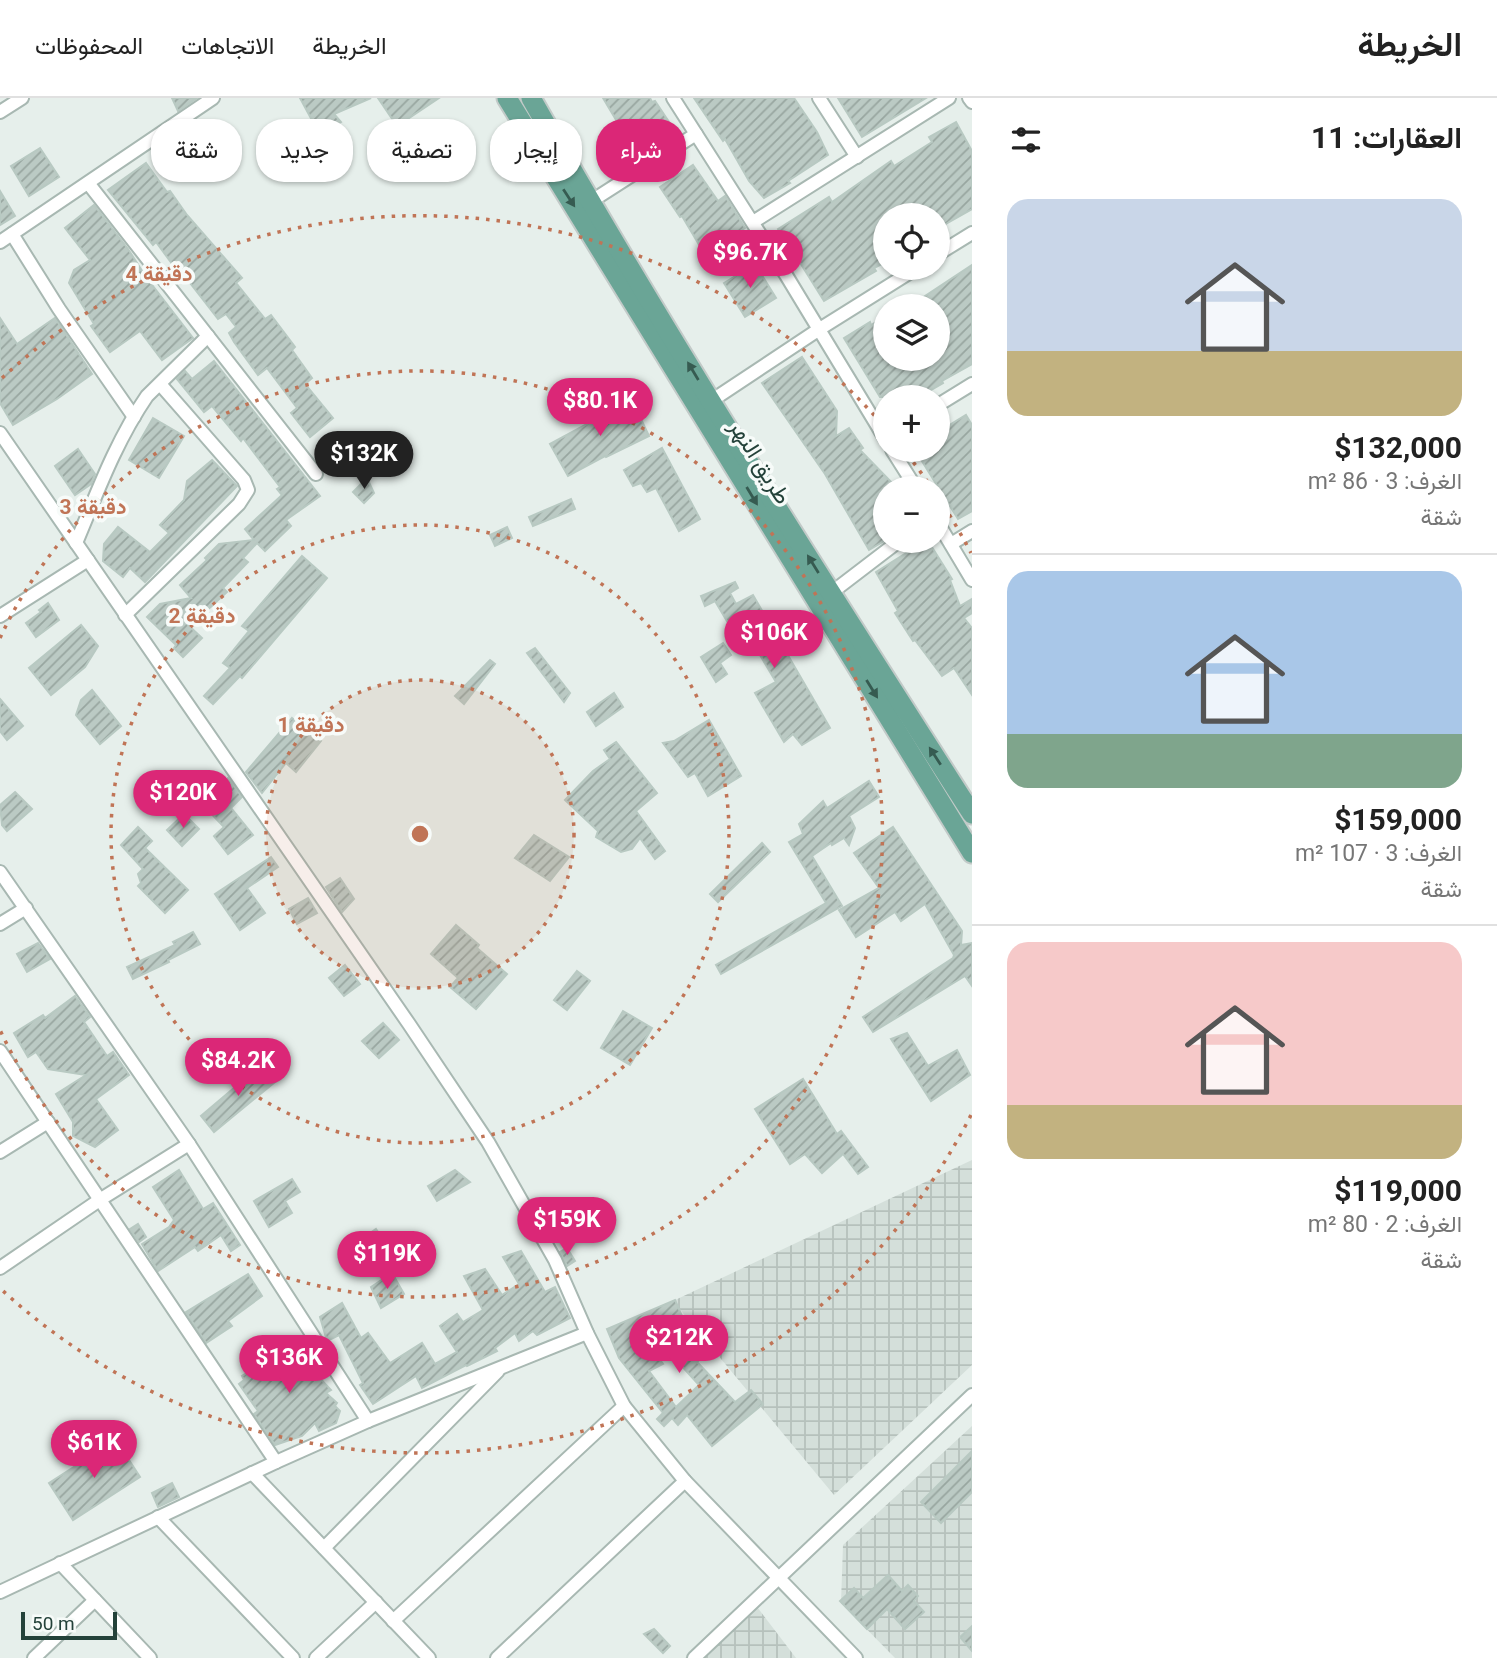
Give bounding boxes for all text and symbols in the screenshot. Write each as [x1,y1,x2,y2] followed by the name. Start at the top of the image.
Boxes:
[1358,25,1462,64] text: الخريطة
[35,32,143,60] text: المحفوظات
[181,32,274,60] text: الاتجاهات
[312,32,387,60] text: الخريطة
[151,119,242,182] chip: شقة
[256,119,353,182] chip: جديد
[367,119,476,182] chip: تصفية
[490,119,582,182] chip: إيجار
[596,119,686,182] chip: شراء
[1311,120,1462,155] text: العقارات: 11
[1007,121,1045,159] icon: filters
[562,188,575,207] one-way arrow
[873,203,950,553] map controls
[873,203,950,280] button: locate
[693,230,807,290] pin: $96.7K
[713,239,787,266] text: $96.7K
[1172,244,1298,370] icon: home
[126,262,192,286] text: 4 دقيقة
[873,294,950,371] button: layers
[686,362,699,381] one-way arrow
[543,378,657,438] pin: $80.1K
[873,385,950,462] button: +
[563,387,637,414] text: $80.1K
[722,414,796,510] street label: طريق النهر
[1334,430,1462,465] text: $132,000
[315,432,413,491] pin: $132K
[330,440,398,467] text: $132K
[1308,468,1462,495] text: الغرف: 3 · 86 m²
[873,476,950,553] button: −
[746,486,759,505] one-way arrow
[60,495,126,519] text: 3 دقيقة
[1420,504,1462,531] text: شقة
[807,555,820,574] one-way arrow
[169,604,235,628] text: 2 دقيقة
[725,610,823,670] pin: $106K
[1172,616,1298,742] icon: home
[740,619,808,646] text: $106K
[865,680,878,699] one-way arrow
[278,713,344,737] text: 1 دقيقة
[929,747,942,766] one-way arrow
[134,770,232,830] pin: $120K
[149,779,217,806] text: $120K
[1334,802,1462,837] text: $159,000
[408,822,432,846] centre of rings
[1295,840,1462,867] text: الغرف: 3 · 107 m²
[1420,876,1462,903] text: شقة
[1172,987,1298,1113] icon: home
[181,1038,295,1098] pin: $84.2K
[201,1047,275,1074] text: $84.2K
[1334,1173,1462,1208] text: $119,000
[518,1198,616,1257] pin: $159K
[533,1206,601,1233] text: $159K
[1308,1211,1462,1238] text: الغرف: 2 · 80 m²
[338,1232,436,1291] pin: $119K
[353,1240,421,1267] text: $119K
[1420,1247,1462,1274] text: شقة
[630,1316,728,1375] pin: $212K
[645,1324,713,1351] text: $212K
[240,1336,338,1395] pin: $136K
[255,1344,323,1371] text: $136K
[53,1420,135,1480] pin: $61K
[67,1429,121,1456] text: $61K
[21,1609,117,1641] scale bar
[32,1612,75,1635] text: 50 m

